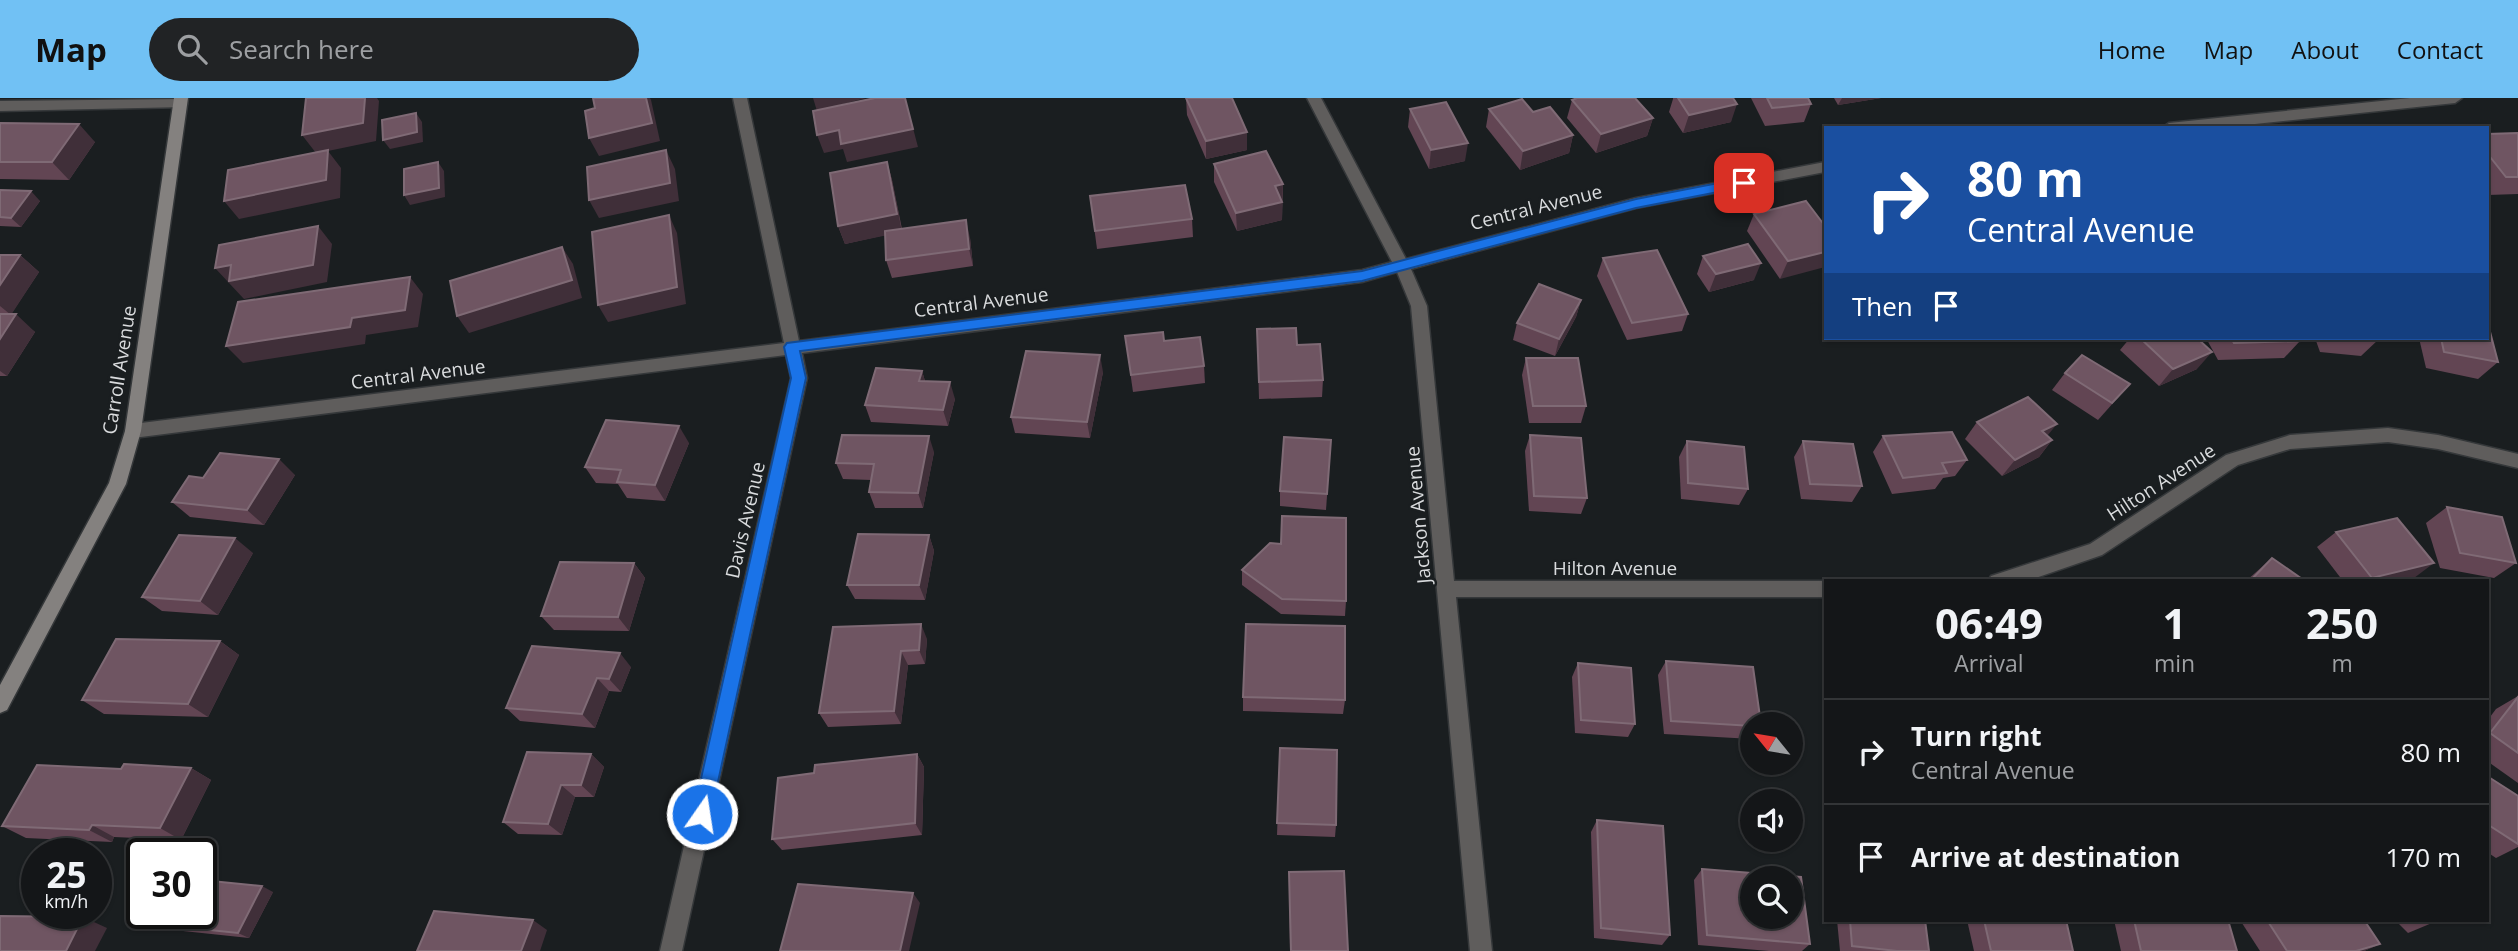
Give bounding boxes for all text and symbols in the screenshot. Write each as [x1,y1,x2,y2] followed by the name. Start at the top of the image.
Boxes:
[149,18,639,81] search box
[35,27,107,72] text: Map
[173,30,211,68] icon: search
[229,31,374,67] text: Search here
[2098,33,2166,66] text: Home
[2204,33,2253,66] text: Map
[2291,33,2359,66] text: About
[2397,33,2483,66] text: Contact
[1967,145,2084,211] text: 80 m
[1714,153,1774,213] pin
[1852,154,1943,245] icon: right
[1725,164,1763,202] icon: arrive
[1467,178,1605,236] street label: Central Avenue
[1967,208,2195,251] text: Central Avenue
[912,281,1050,323] street label: Central Avenue
[1927,287,1965,325] icon: arrive
[1852,288,1913,324] text: Then
[96,304,142,436] street label: Carroll Avenue
[349,353,487,395] street label: Central Avenue
[2102,437,2220,527] street label: Hilton Avenue
[1399,445,1437,587] street label: Jackson Avenue
[719,459,771,581] street label: Davis Avenue
[1553,555,1677,581] street label: Hilton Avenue
[1935,594,2043,651] text: 06:49
[2162,594,2187,651] text: 1
[2306,594,2378,651] text: 250
[1954,647,2024,679] text: Arrival
[2154,647,2195,679] text: min
[2331,647,2353,679] text: m
[1740,712,1802,775] north arrow
[1740,712,1803,929] map controls
[1911,718,2042,754] text: Turn right
[1852,733,1890,771] icon: right
[2400,734,2461,770] text: 80 m
[1911,754,2075,786] text: Central Avenue
[665,777,739,851] position arrow
[1740,789,1803,852] button: sound
[126,838,217,929] speed limit sign: 30
[1852,838,1890,876] icon: arrive
[1911,839,2180,875] text: Arrive at destination
[2386,839,2461,875] text: 170 m
[46,851,87,898] text: 25
[1740,866,1803,929] button: search
[45,889,88,913] text: km/h

